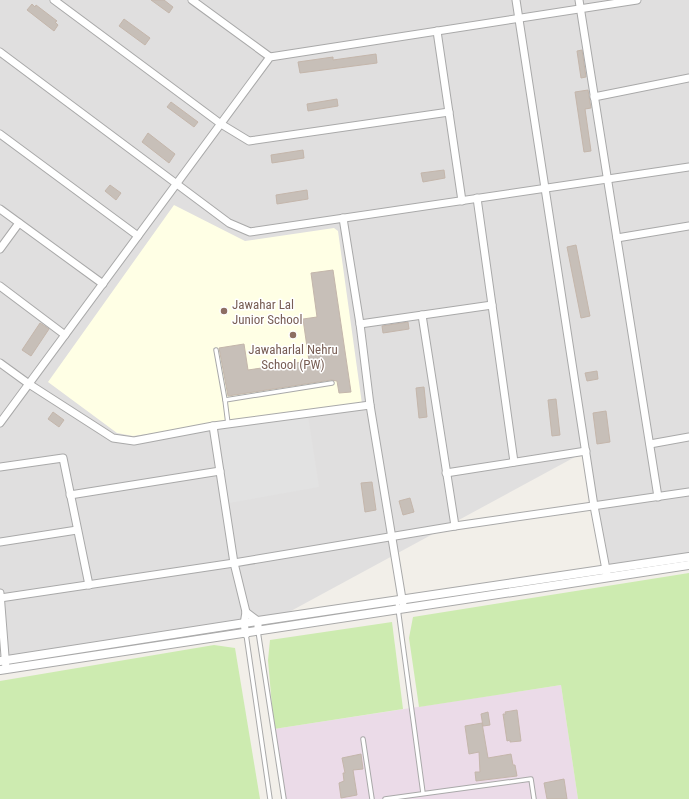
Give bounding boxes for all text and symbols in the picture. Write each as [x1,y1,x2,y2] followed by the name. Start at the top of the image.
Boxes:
[232,297,302,327] place label: Jawahar Lal Junior School
[219,306,229,316] marker: Jawahar Lal Junior School
[288,330,298,340] marker: Jawaharlal Nehru School (PW)
[248,342,338,372] place label: Jawaharlal Nehru School (PW)

